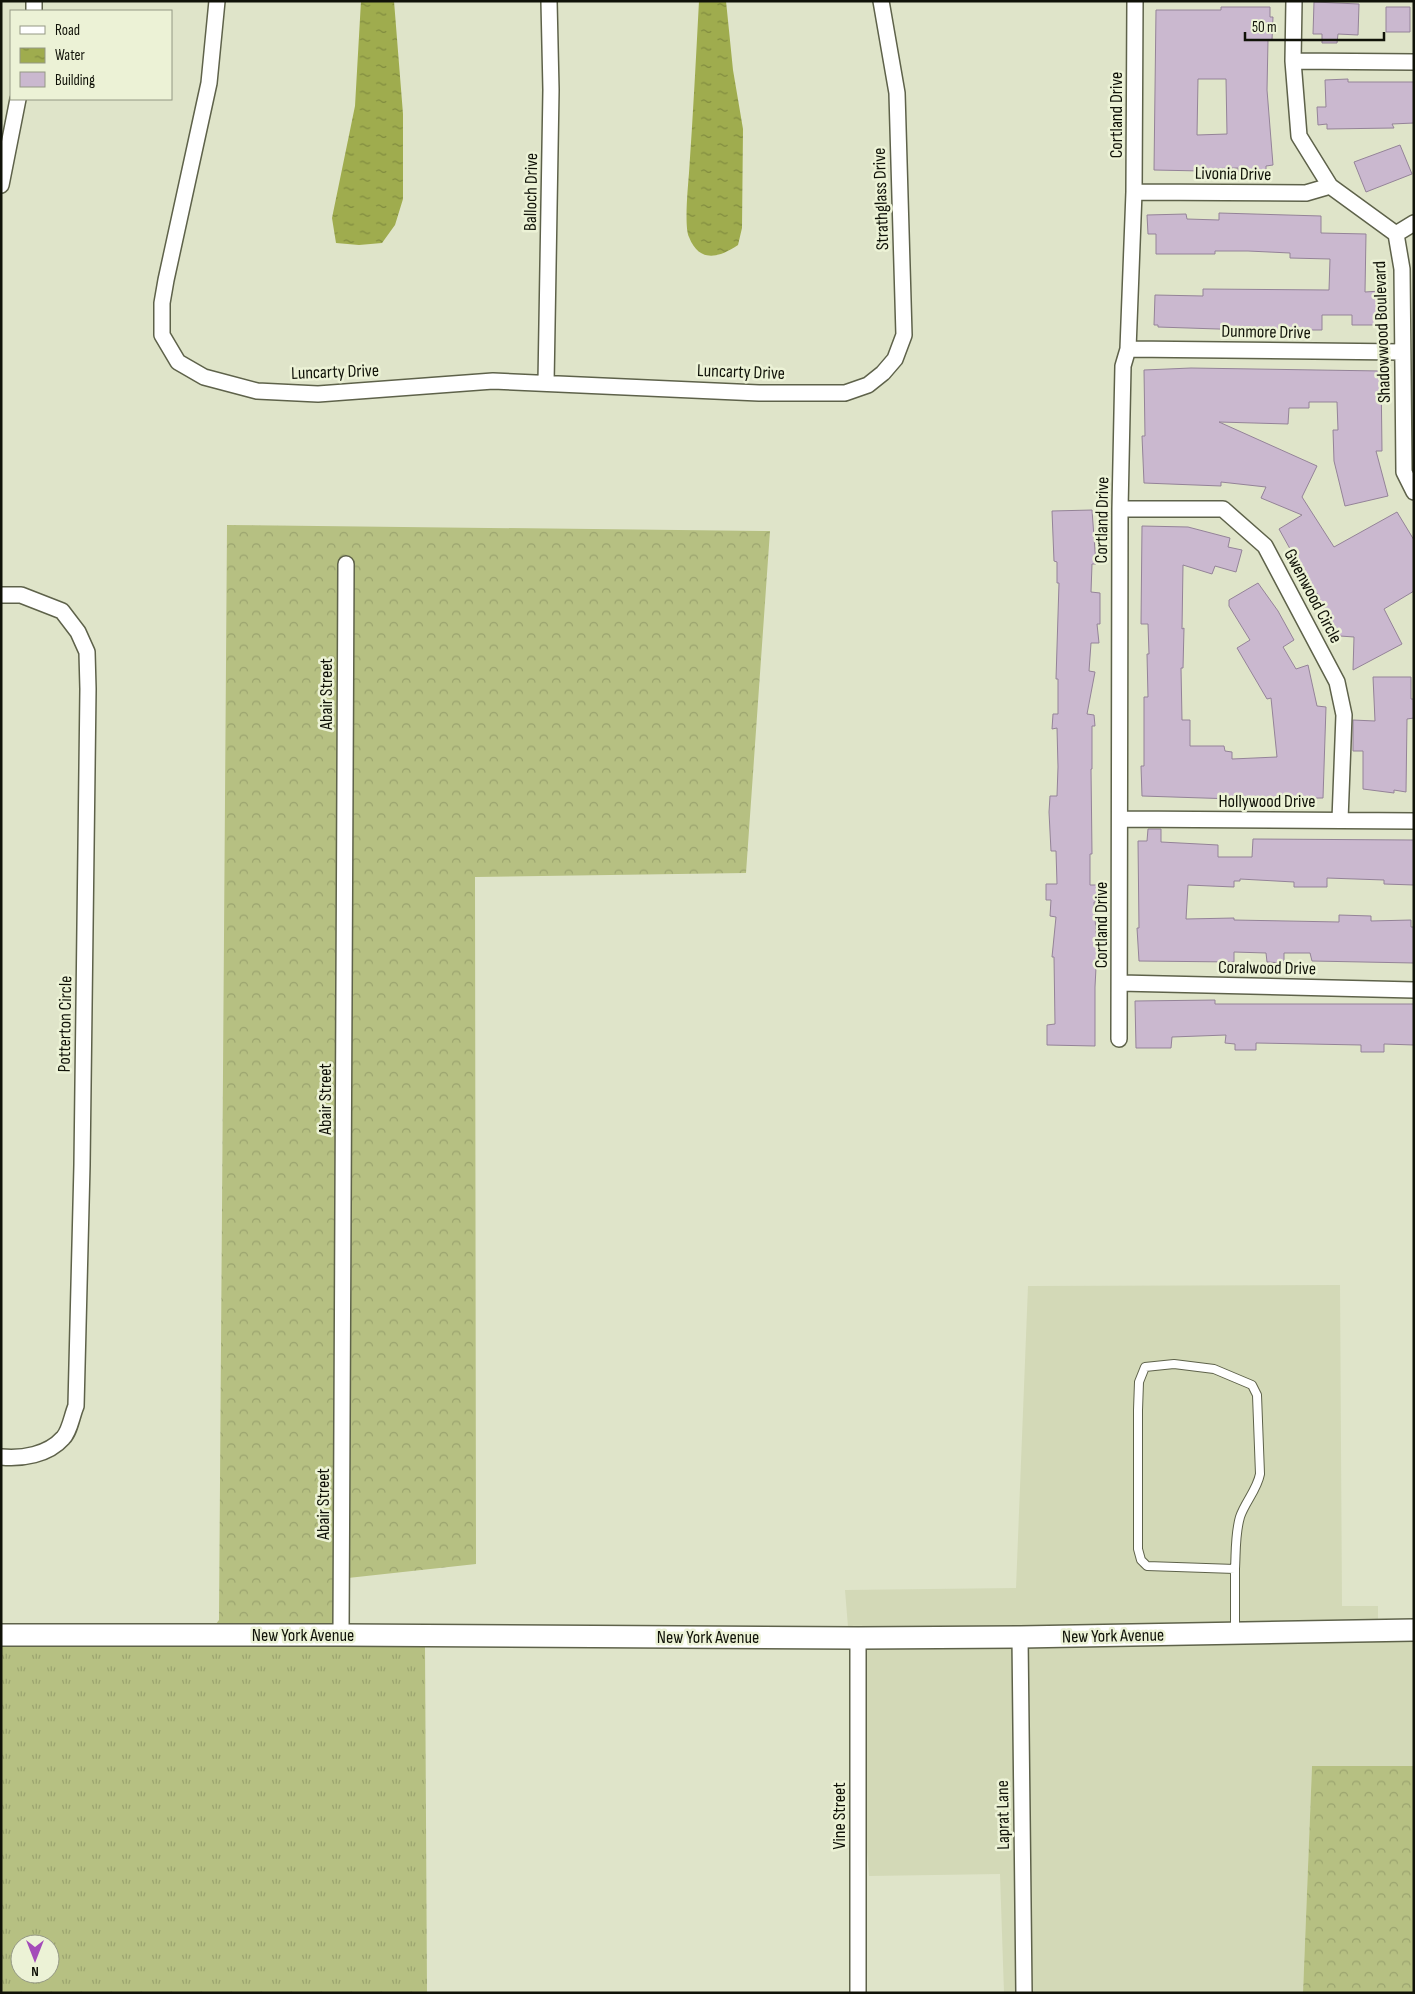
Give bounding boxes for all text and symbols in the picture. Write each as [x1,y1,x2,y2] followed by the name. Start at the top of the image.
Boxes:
[10,10,172,100] legend
[1245,10,1384,42] scale bar
[1252,18,1277,37] text: 50 m
[55,21,80,40] text: Road
[55,46,86,65] text: Water
[55,71,95,90] text: Building
[1106,72,1127,158] street label: Cortland Drive
[869,147,893,251] street label: Strathglass Drive
[520,153,542,231] street label: Balloch Drive
[1195,163,1271,185] street label: Livonia Drive
[1369,261,1395,403] street label: Shadowwood Boulevard
[1221,321,1311,343] street label: Dunmore Drive
[291,360,379,384] street label: Luncarty Drive
[697,360,785,384] street label: Luncarty Drive
[1091,476,1113,564] street label: Cortland Drive
[1279,545,1347,647] street label: Gwenwood Circle
[316,658,337,731] street label: Abair Street
[1218,791,1316,812] street label: Hollywood Drive
[1091,882,1112,968] street label: Cortland Drive
[1218,957,1316,979] street label: Coralwood Drive
[54,976,76,1072] street label: Potterton Circle
[315,1063,336,1136] street label: Abair Street
[313,1468,334,1541] street label: Abair Street
[252,1625,354,1646] street label: New York Avenue
[1062,1625,1164,1647] street label: New York Avenue
[657,1627,759,1648] street label: New York Avenue
[992,1780,1014,1850] street label: Laprat Lane
[829,1782,850,1850] street label: Vine Street
[10,1934,60,1984] north arrow
[31,1963,39,1980] text: N

